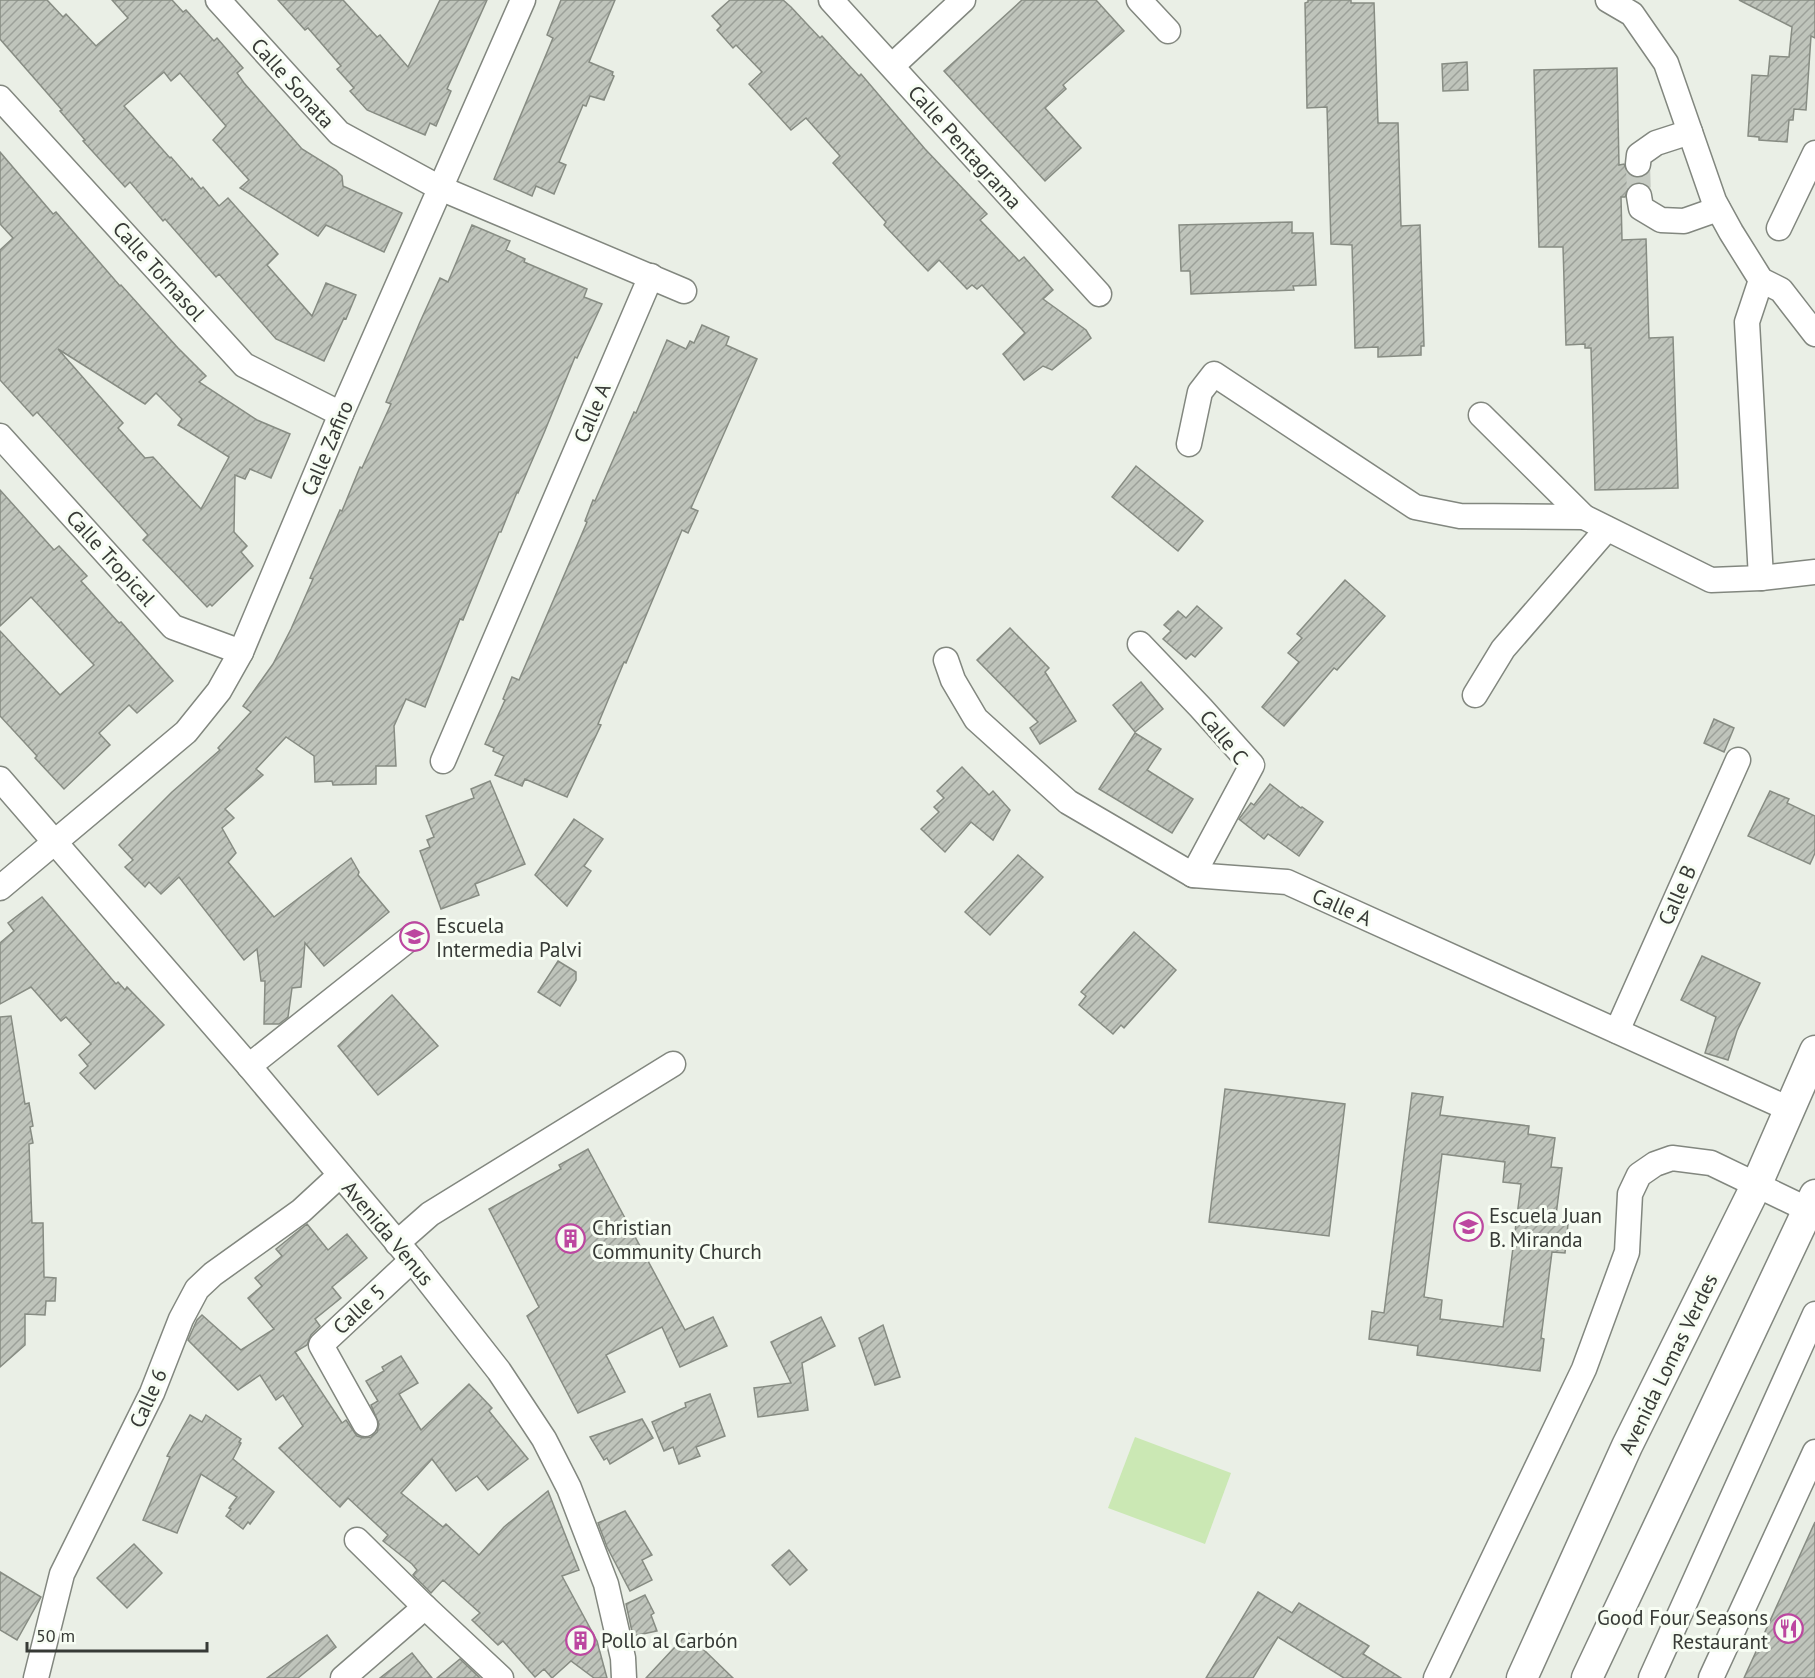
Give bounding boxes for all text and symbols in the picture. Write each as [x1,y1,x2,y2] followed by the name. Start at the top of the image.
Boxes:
[245,32,341,134] street label: Calle Sonata
[902,79,1028,215] street label: Calle Pentagrama
[107,215,211,327] street label: Calle Tornasol
[567,378,617,447] street label: Calle A
[295,396,359,500] street label: Calle Zafiro
[61,504,161,612] street label: Calle Tropical
[1194,704,1254,770] street label: Calle C
[1652,861,1702,929] street label: Calle B
[1308,882,1377,932] street label: Calle A
[436,912,582,963] place label: Escuela Intermedia Palvi
[399,921,431,953] school or university icon: Escuela Intermedia Palvi
[336,1175,440,1291] street label: Avenida Venus
[1489,1202,1602,1253] place label: Escuela Juan B. Miranda
[1452,1211,1484,1243] school or university icon: Escuela Juan B. Miranda
[592,1214,762,1265] place label: Christian Community Church
[555,1223,587,1255] building icon: Christian Community Church
[1612,1269,1724,1459] street label: Avenida Lomas Verdes
[327,1278,391,1340] street label: Calle 5
[123,1364,173,1432] street label: Calle 6
[1597,1604,1768,1655] place label: Good Four Seasons Restaurant
[1773,1613,1805,1645] restaurant icon: Good Four Seasons Restaurant
[27,1615,207,1653] scale bar
[36,1624,75,1647] text: 50 m
[564,1624,596,1656] building icon: Pollo al Carbón
[601,1627,738,1654] place label: Pollo al Carbón

